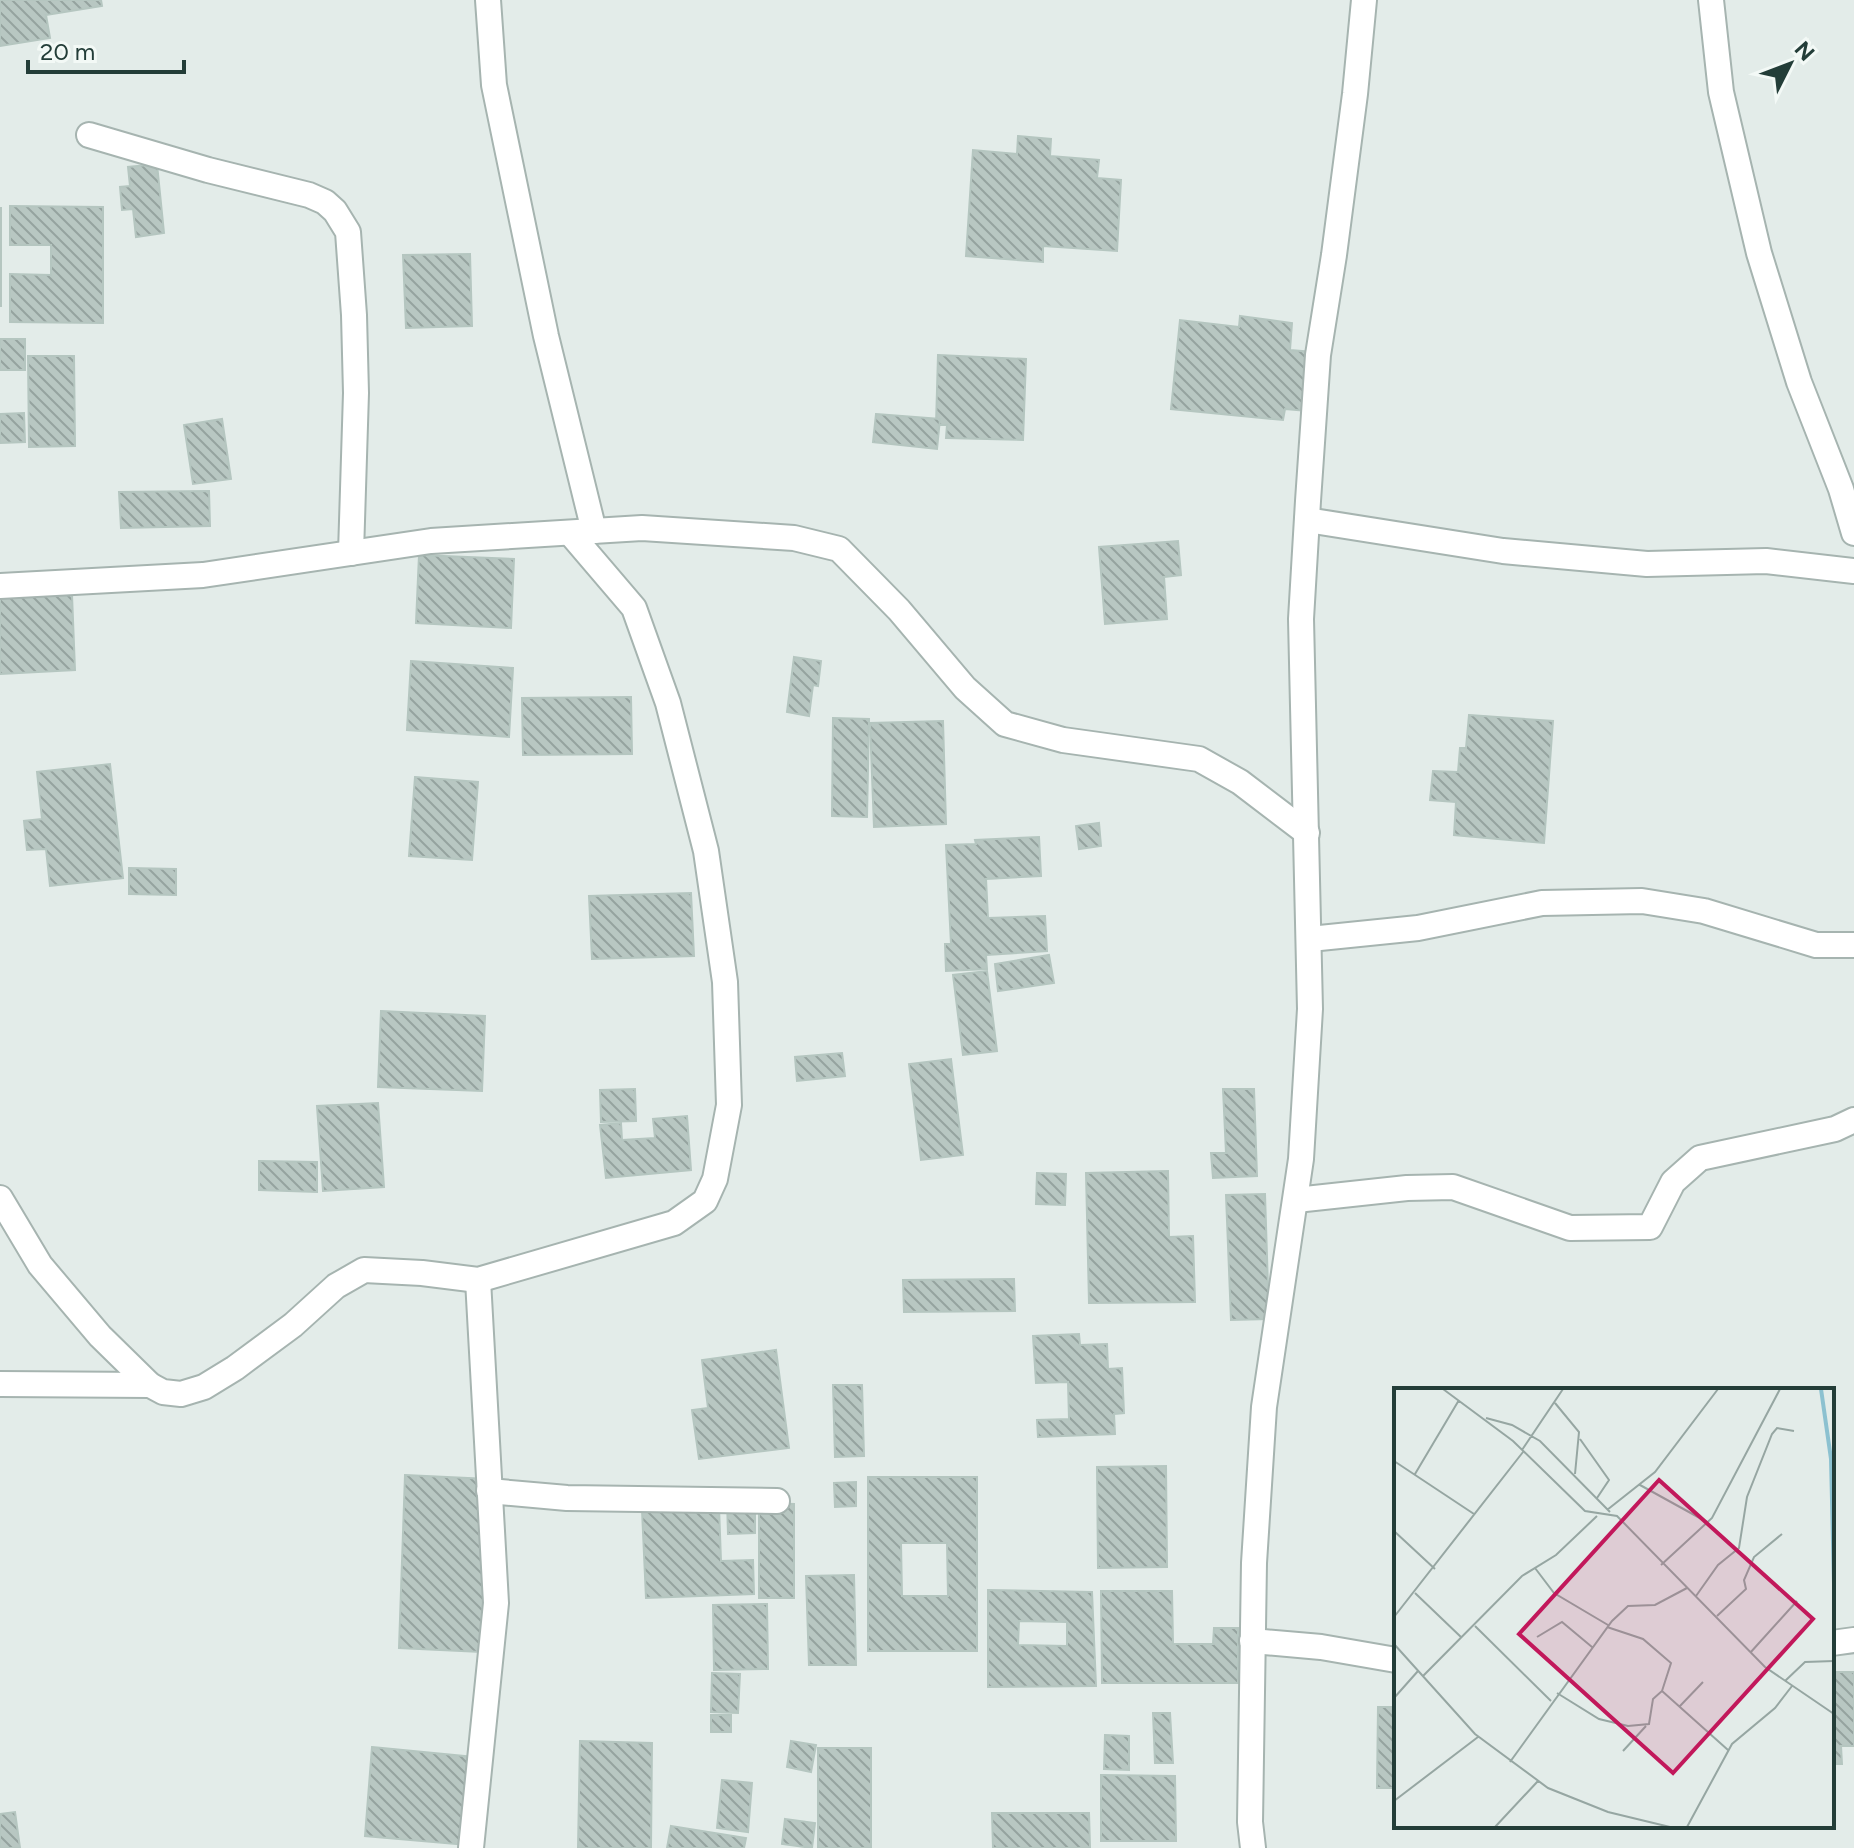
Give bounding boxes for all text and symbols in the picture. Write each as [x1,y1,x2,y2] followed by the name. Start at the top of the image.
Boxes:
[28,24,184,74] scale bar
[1750,24,1830,104] north arrow
[1789,36,1820,66] text: N
[40,37,95,66] text: 20 m
[1394,1388,1834,1828] inset map

